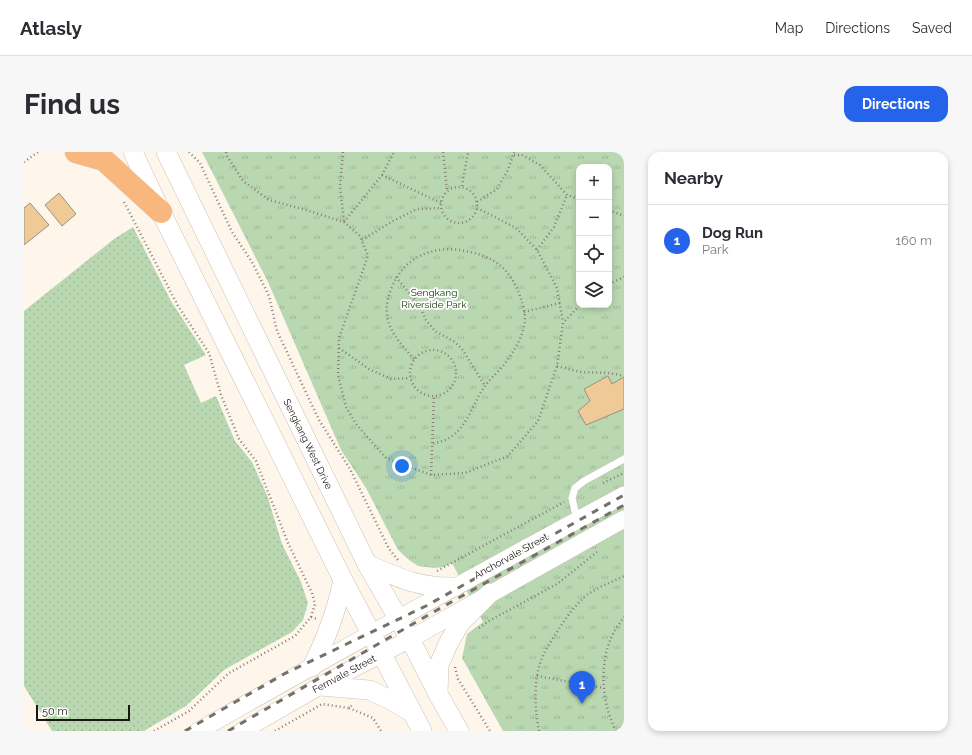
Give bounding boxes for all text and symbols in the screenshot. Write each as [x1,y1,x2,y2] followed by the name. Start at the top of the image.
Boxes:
[20,17,82,39] text: Atlasly
[775,20,803,36] text: Map
[825,20,890,36] text: Directions
[912,20,952,36] text: Saved
[844,86,948,122] button: Directions
[24,88,120,121] text: Find us
[576,164,612,308] map controls
[576,164,612,200] button: +
[664,168,723,188] text: Nearby
[576,200,612,236] button: −
[702,224,763,242] text: Dog Run
[674,233,680,248] text: 1
[895,233,932,248] text: 160 m
[576,236,612,272] button: locate
[702,242,729,257] text: Park
[576,272,612,308] button: layers
[401,287,467,310] park label: Sengkang Riverside Park
[281,397,335,491] street label: Sengkang West Drive
[392,456,412,476] your location
[472,531,550,581] street label: Anchorvale Street
[310,652,378,695] street label: Fernvale Street
[569,671,595,704] pin: 1
[36,703,130,722] scale bar
[42,705,68,718] text: 50 m

